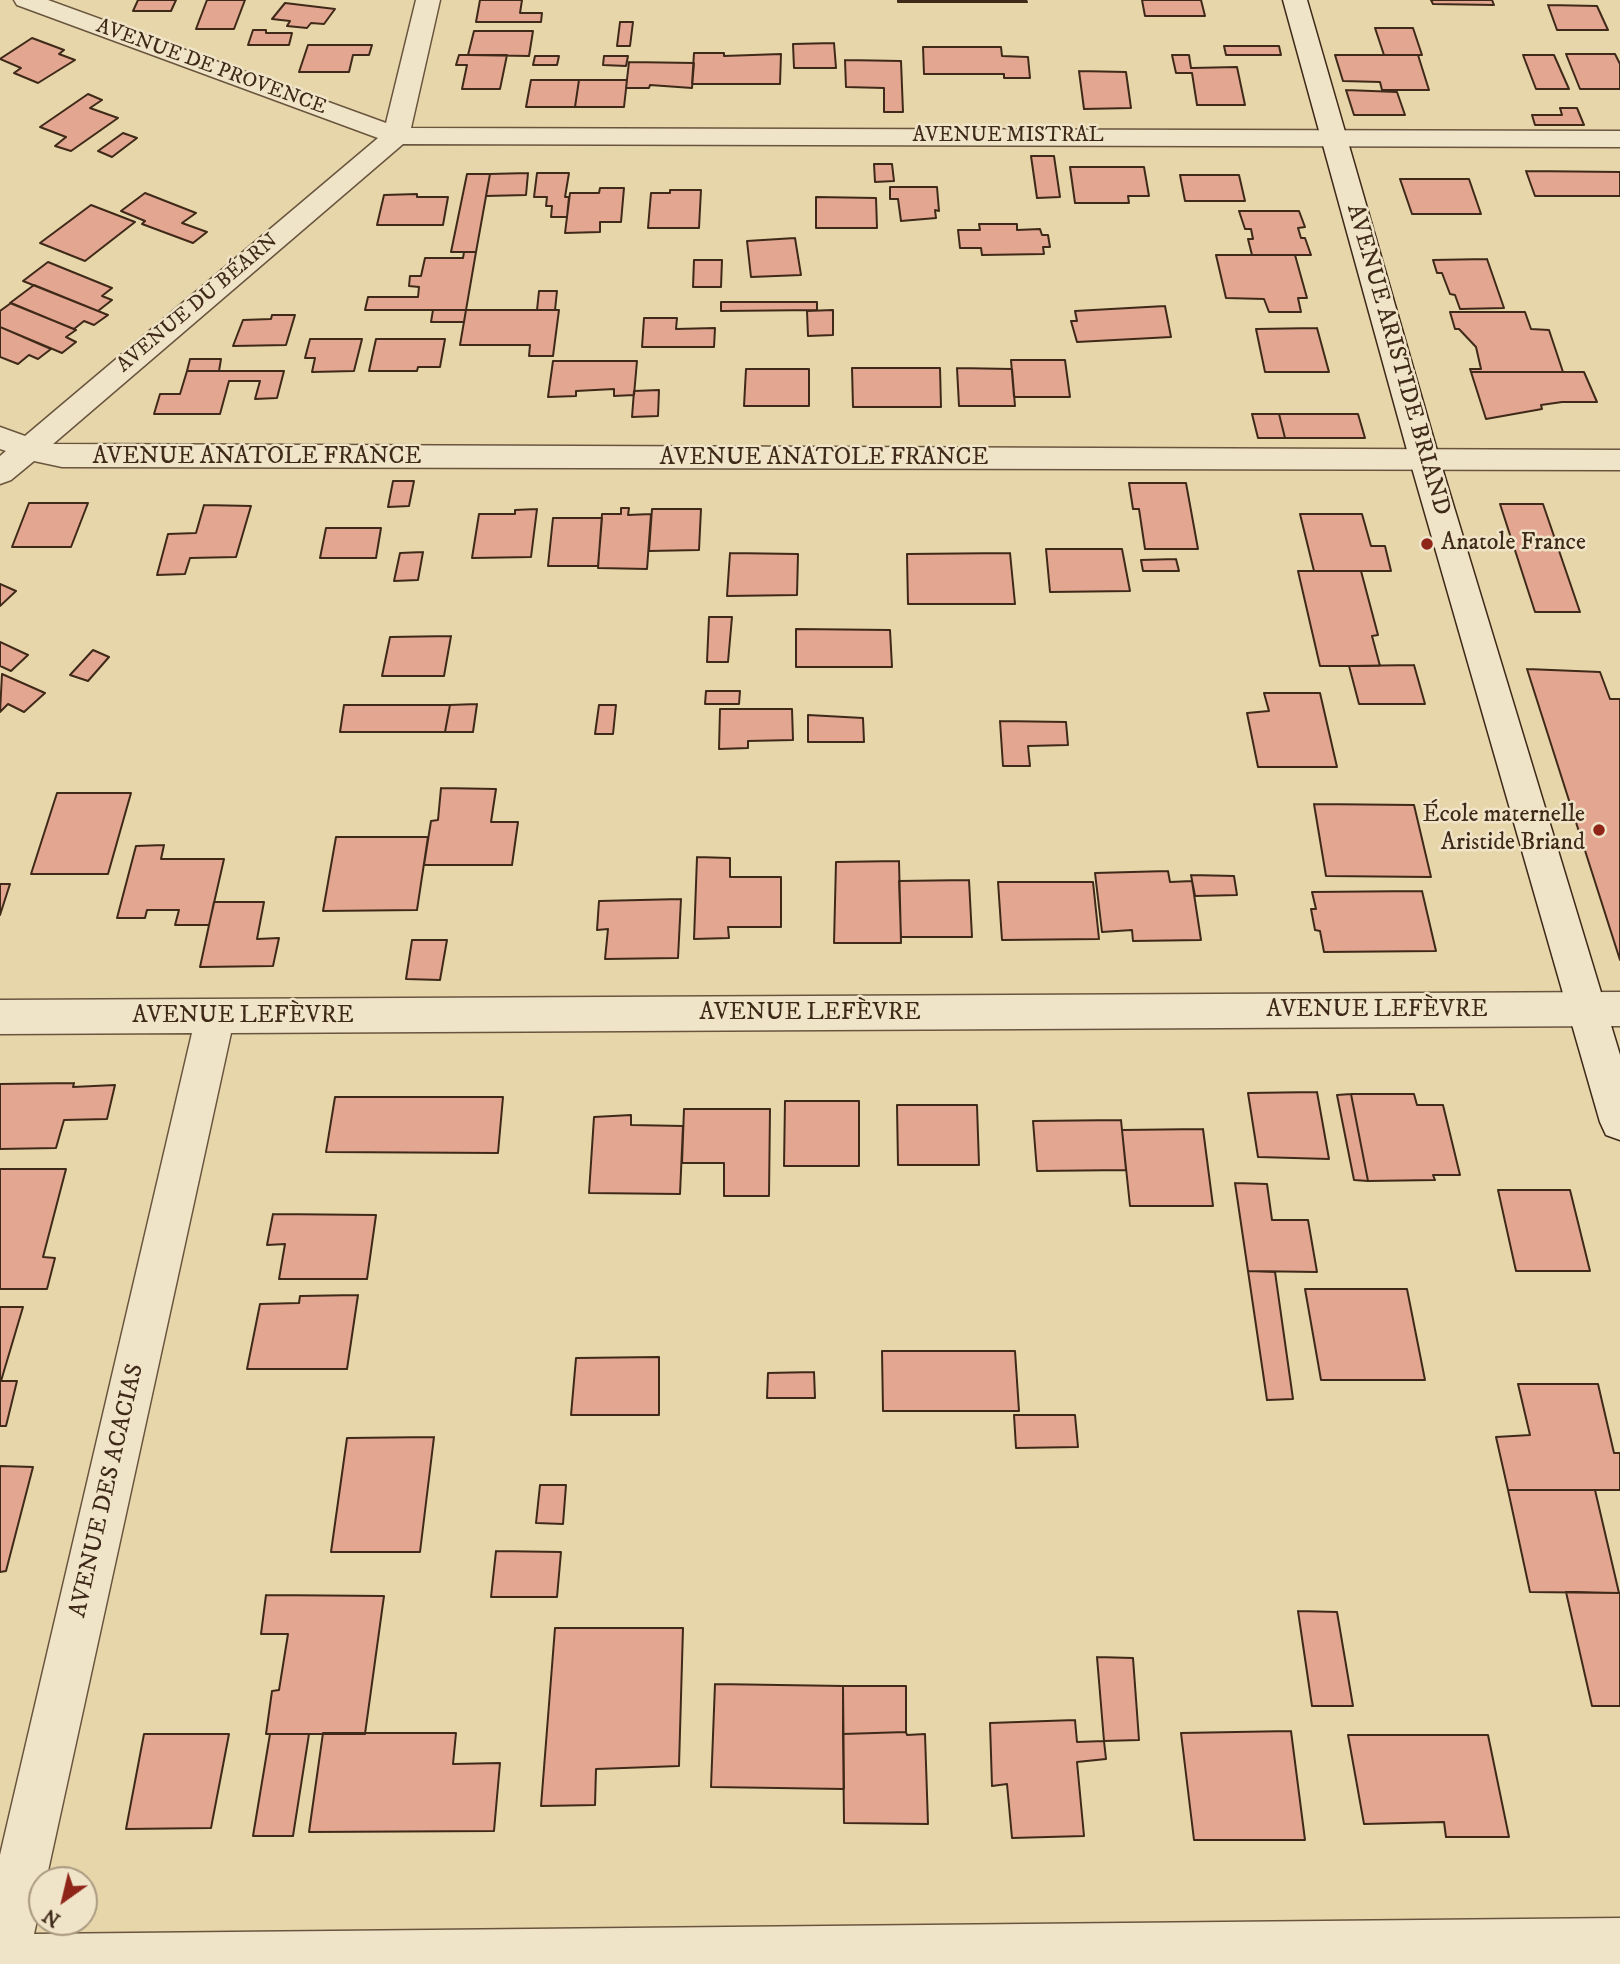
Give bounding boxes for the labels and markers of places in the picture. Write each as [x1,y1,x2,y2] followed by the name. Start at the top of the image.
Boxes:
[1441,530,1586,558] place label: Anatole France
[1419,536,1435,552] marker: Anatole France
[1422,802,1585,858] place label: École maternelle Aristide Briand
[1591,822,1607,838] marker: École maternelle Aristide Briand

